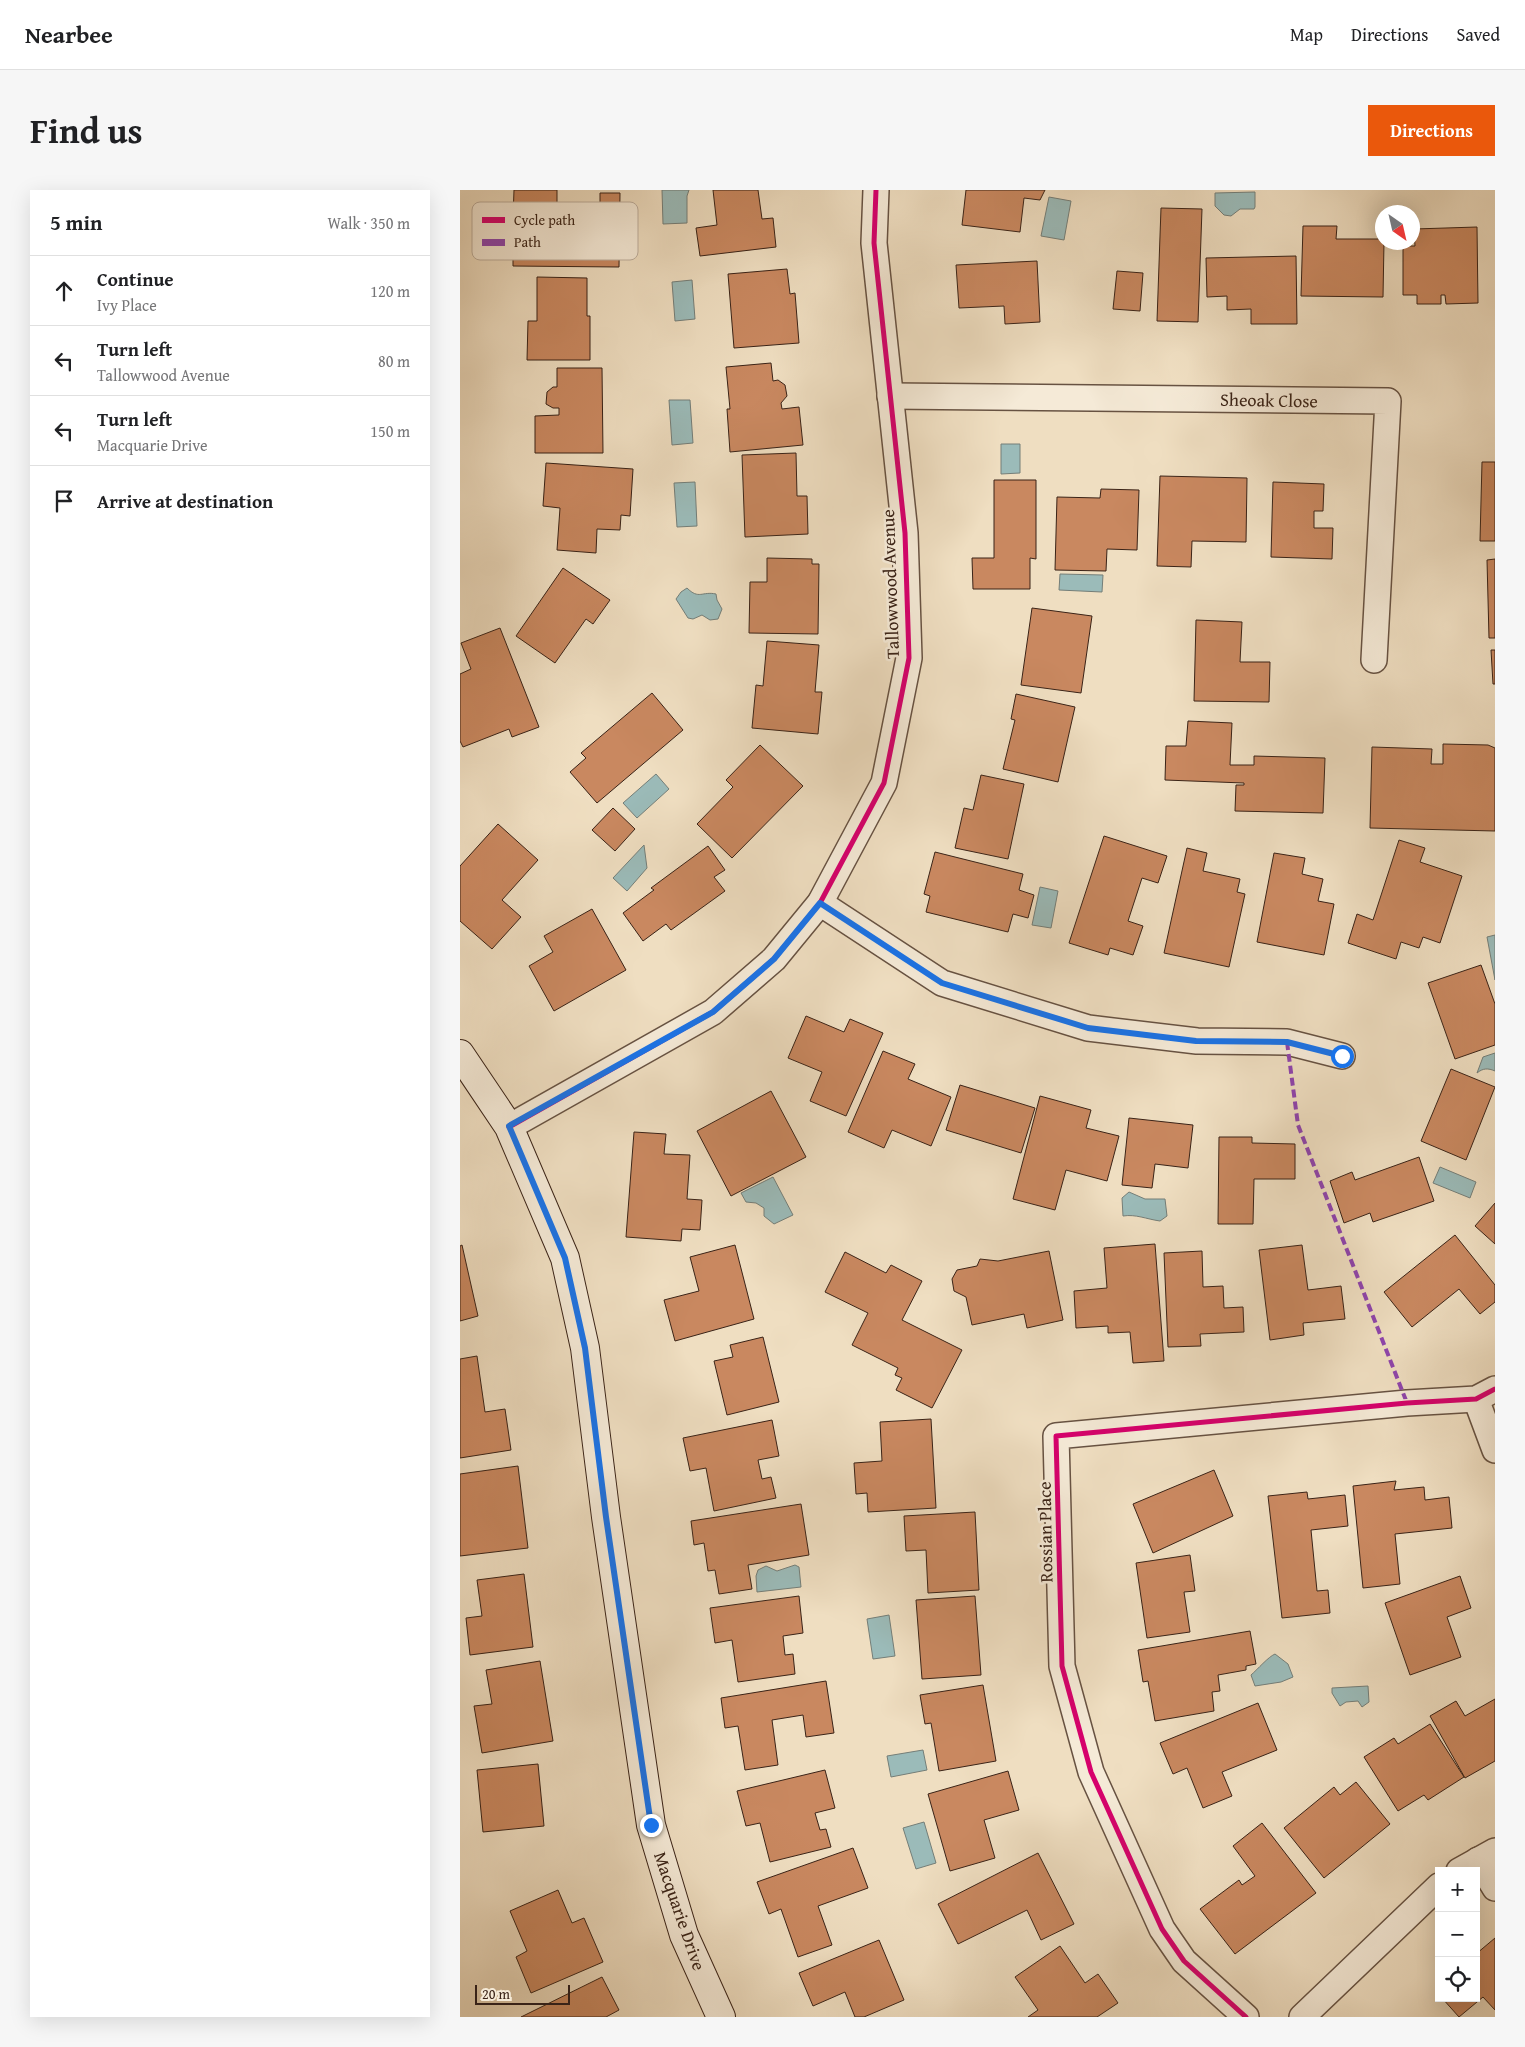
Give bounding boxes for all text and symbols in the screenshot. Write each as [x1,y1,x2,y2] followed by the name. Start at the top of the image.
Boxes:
[25,17,113,52] text: Nearbee
[1290,21,1323,48] text: Map
[1351,21,1428,48] text: Directions
[1456,21,1500,48] text: Saved
[30,105,143,156] text: Find us
[1368,105,1495,156] button: Directions
[472,202,638,260] legend
[1375,205,1420,250] north arrow
[50,207,102,238] text: 5 min
[514,210,575,230] text: Cycle path
[327,211,410,235] text: Walk · 350 m
[514,232,541,252] text: Path
[97,265,174,293] text: Continue
[50,277,78,305] icon: ahead
[370,279,410,303] text: 120 m
[97,293,157,317] text: Ivy Place
[97,335,172,363] text: Turn left
[50,347,78,375] icon: left
[378,349,410,373] text: 80 m
[97,363,230,387] text: Tallowwood Avenue
[1220,386,1318,414] street label: Sheoak Close
[97,405,172,433] text: Turn left
[50,417,78,445] icon: left
[370,419,410,443] text: 150 m
[97,433,207,457] text: Macquarie Drive
[50,487,78,515] icon: arrive
[97,487,273,515] text: Arrive at destination
[874,509,906,659] street label: Tallowwood Avenue
[1331,1045,1354,1068] route start
[1031,1481,1059,1583] street label: Rossian Place
[640,1814,663,1837] route end
[647,1848,713,1974] street label: Macquarie Drive
[1435,1867,1480,2002] map controls
[1435,1867,1480,1912] button: +
[1435,1912,1480,1957] button: −
[1435,1957,1480,2002] button: locate
[475,1982,570,2005] scale bar
[482,1984,510,2004] text: 20 m

